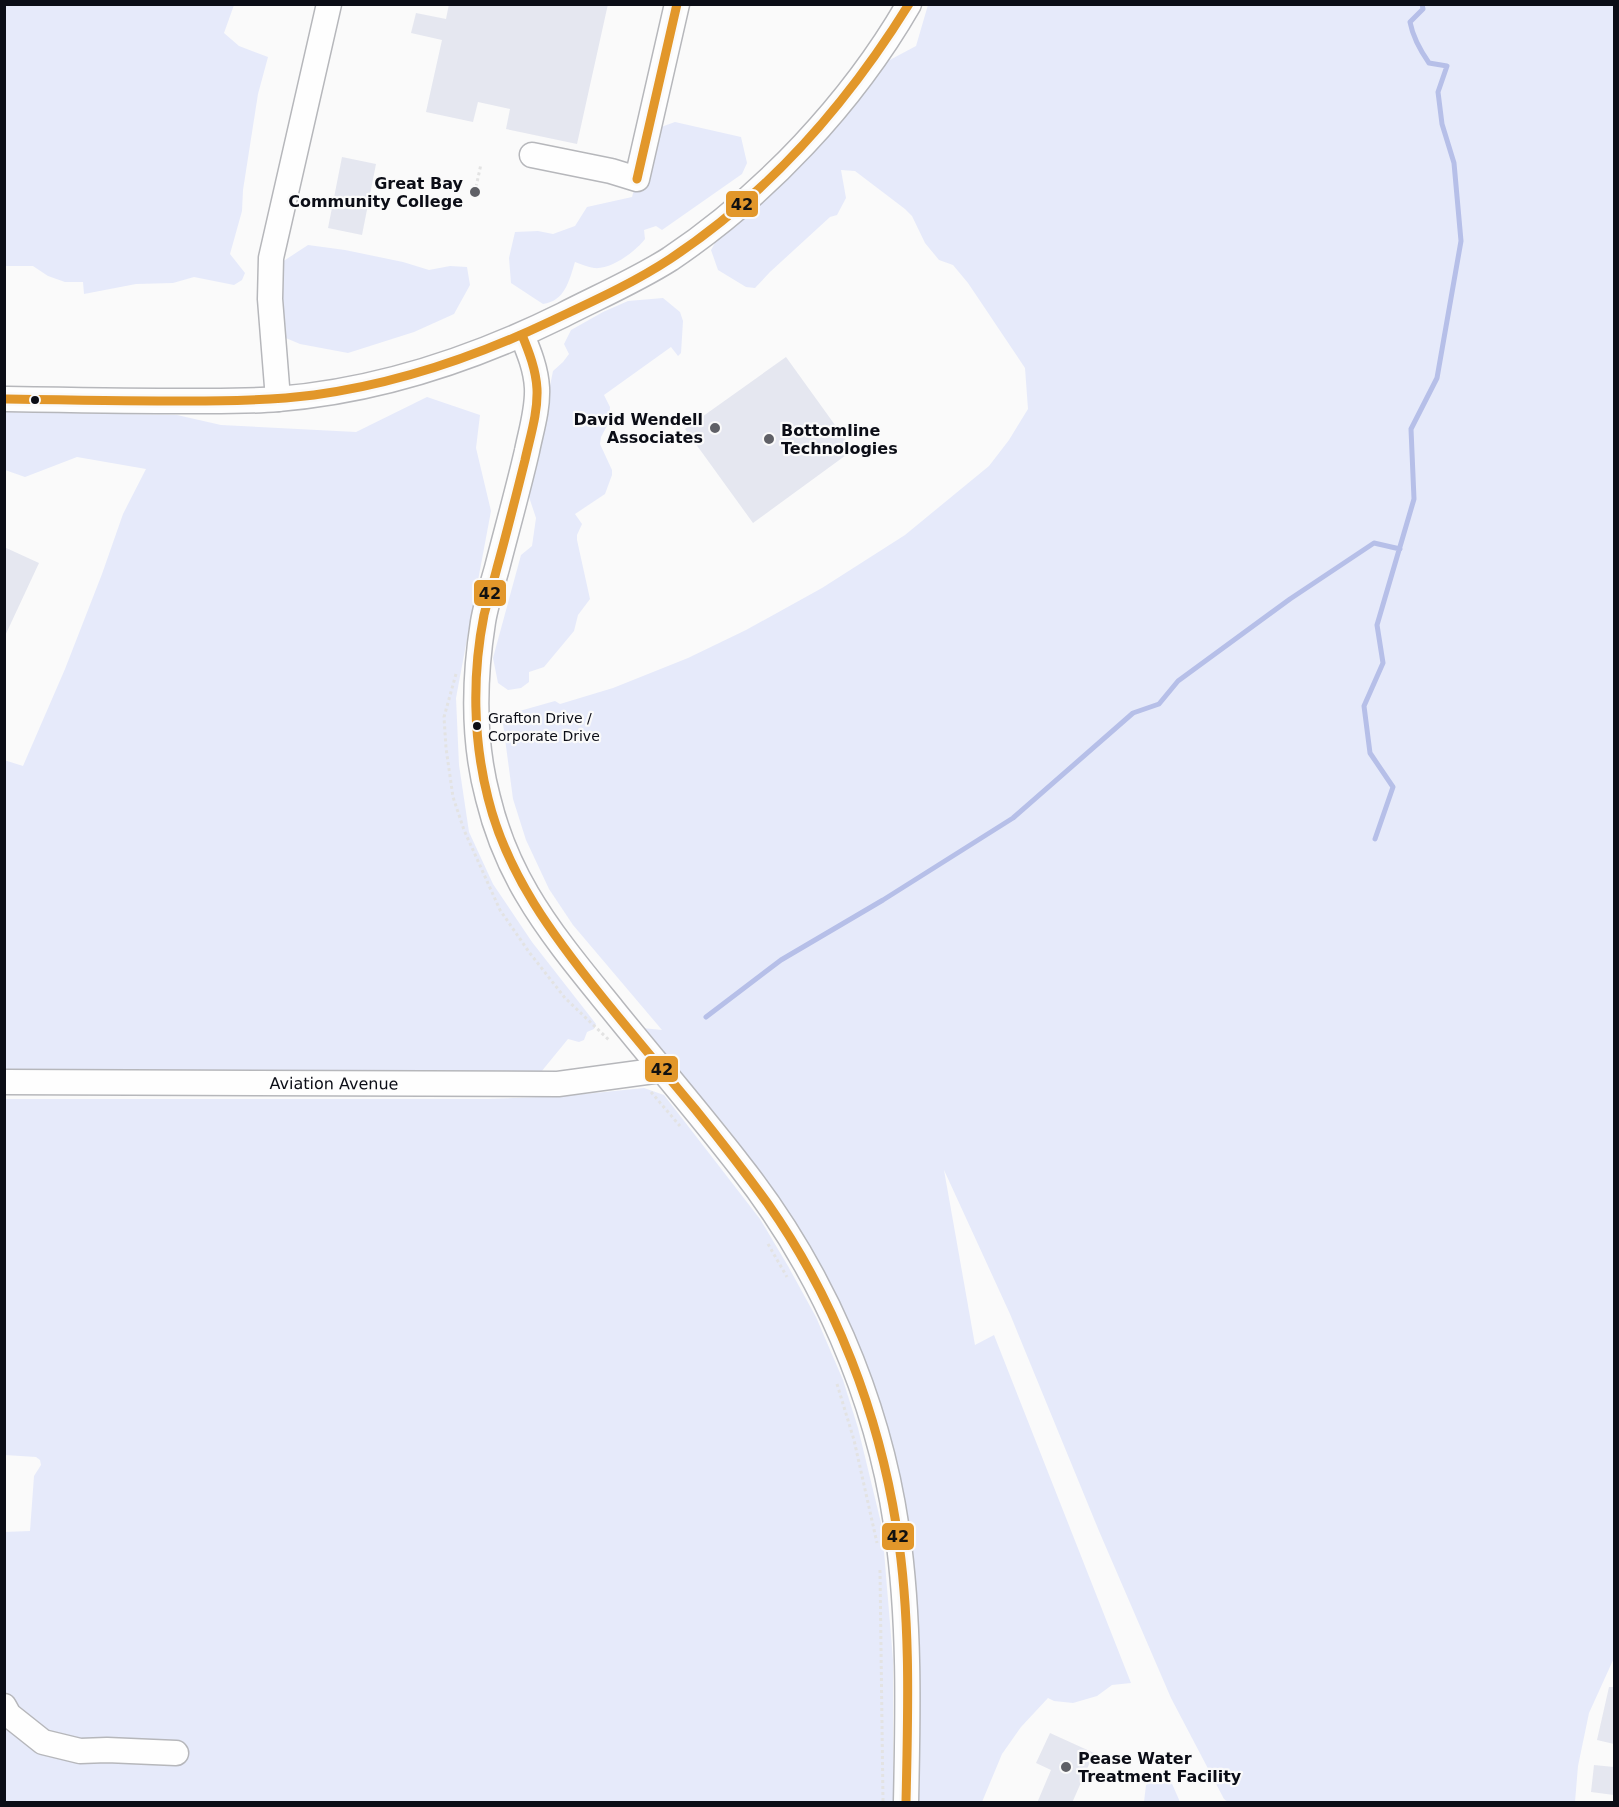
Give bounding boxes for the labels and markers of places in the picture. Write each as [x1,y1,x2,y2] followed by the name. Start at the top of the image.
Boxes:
[288,174,464,211] place label: Great Bay Community College
[468,185,482,199] marker: Great Bay Community College
[29,394,41,406] unlabelled marker
[573,410,703,447] place label: David Wendell Associates
[708,421,722,435] marker: David Wendell Associates
[781,421,898,458] place label: Bottomline Technologies
[762,432,776,446] marker: Bottomline Technologies
[488,710,600,744] place label: Grafton Drive / Corporate Drive
[471,720,483,732] marker: Grafton Drive / Corporate Drive
[1078,1749,1242,1786] place label: Pease Water Treatment Facility
[1059,1760,1073,1774] marker: Pease Water Treatment Facility

